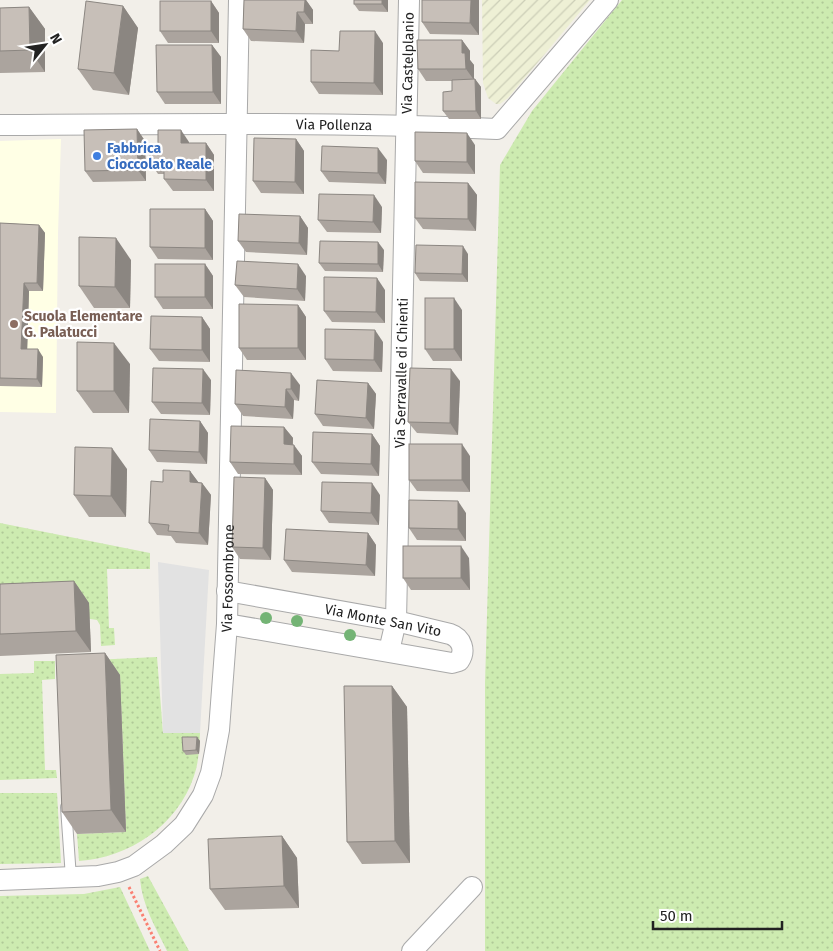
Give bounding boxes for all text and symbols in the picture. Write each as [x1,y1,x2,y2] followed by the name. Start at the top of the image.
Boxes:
[399,12,418,114] street label: Via Castelplanio
[20,20,70,70] north arrow
[46,30,66,47] text: N
[296,116,372,134] street label: Via Pollenza
[107,140,212,173] place label: Fabbrica Cioccolato Reale
[91,150,103,162] marker: Fabbrica Cioccolato Reale
[392,297,412,448] street label: Via Serravalle di Chienti
[24,308,143,341] place label: Scuola Elementare G. Palatucci
[8,318,20,330] marker: Scuola Elementare G. Palatucci
[218,524,238,633] street label: Via Fossombrone
[323,601,443,640] street label: Via Monte San Vito
[653,898,782,930] scale bar
[660,907,693,925] text: 50 m

